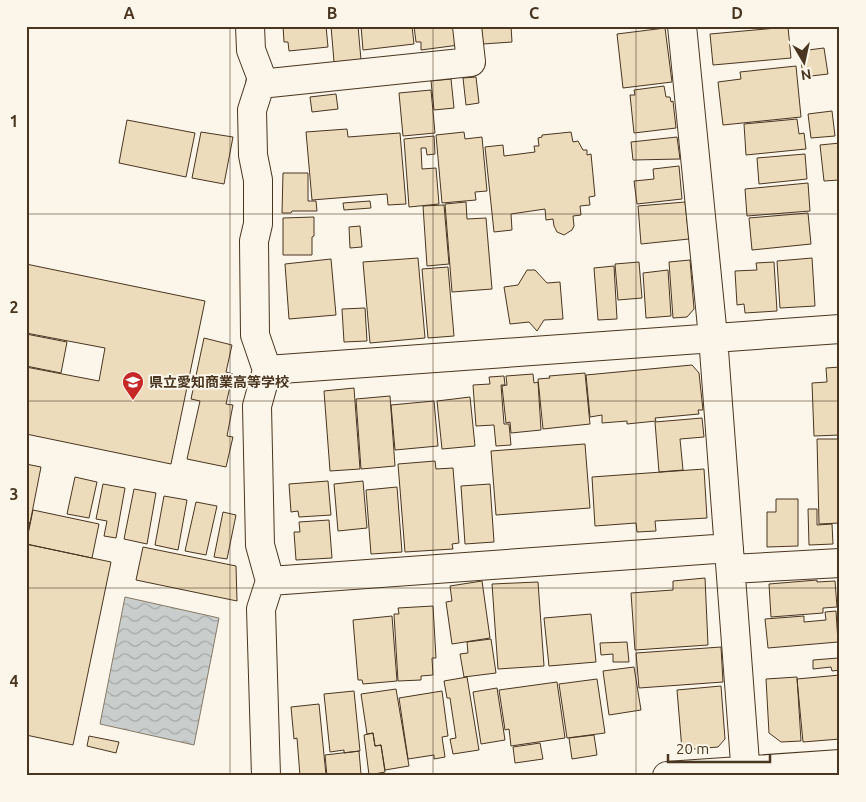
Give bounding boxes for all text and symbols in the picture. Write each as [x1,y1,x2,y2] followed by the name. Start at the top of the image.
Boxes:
[123,4,135,22] text: A
[327,4,337,22] text: B
[529,4,539,22] text: C
[731,4,743,22] text: D
[778,38,828,88] north arrow
[800,66,812,84] text: N
[9,112,19,130] text: 1
[9,298,19,316] text: 2
[121,370,145,401] school or university icon: 県立愛知商業高等学校
[149,374,289,390] place label: 県立愛知商業高等学校
[9,485,19,503] text: 3
[9,672,19,690] text: 4
[668,732,771,764] scale bar
[676,740,709,757] text: 20 m

